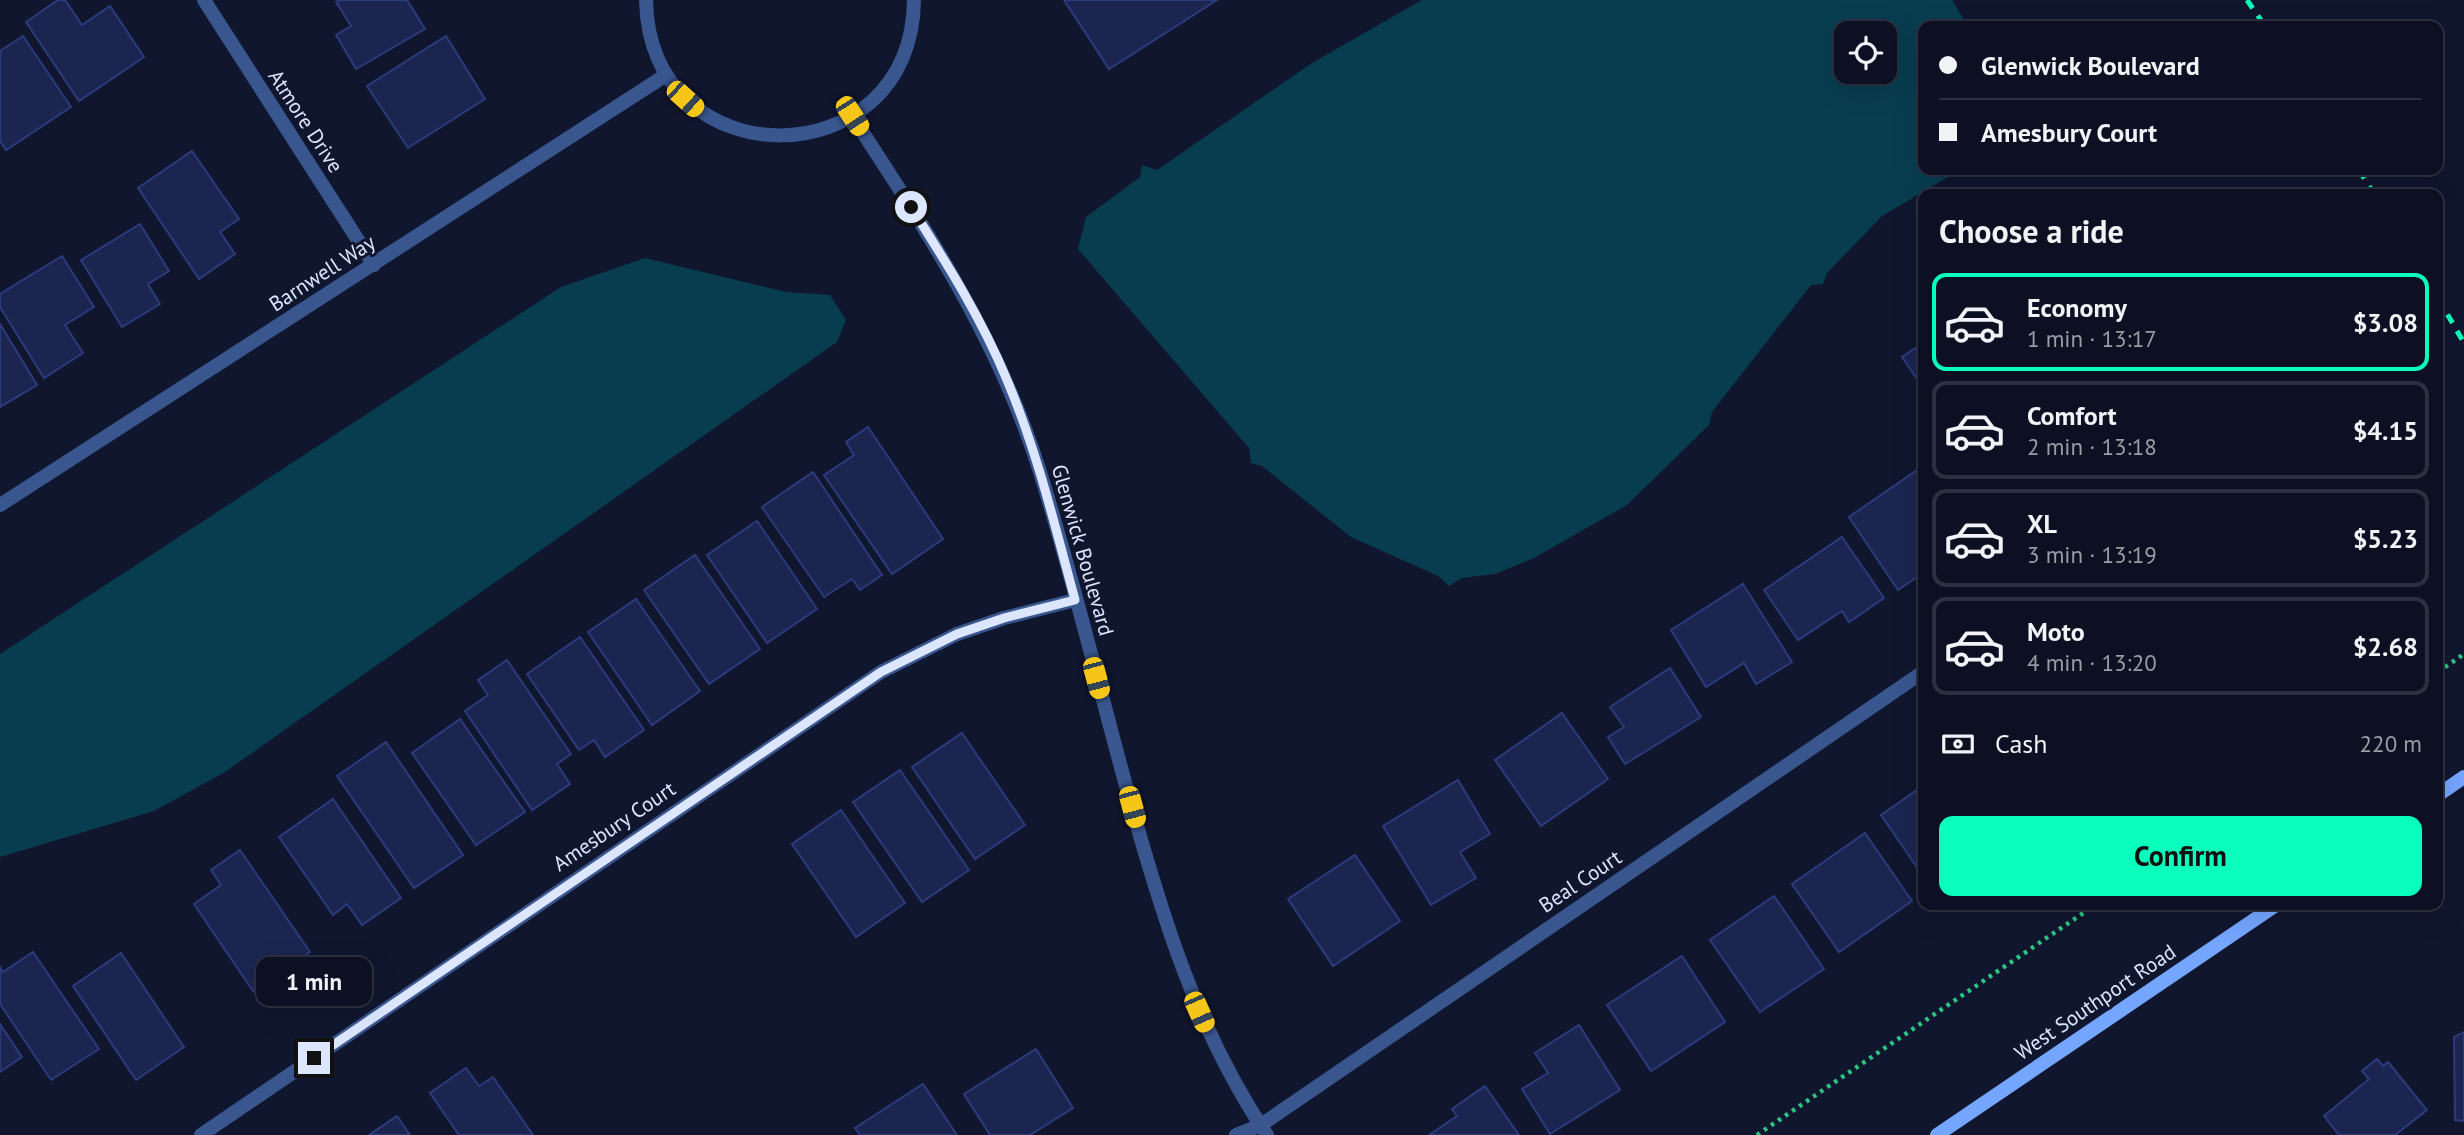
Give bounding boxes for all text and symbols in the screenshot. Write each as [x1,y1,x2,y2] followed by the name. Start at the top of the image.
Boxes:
[1834,21,1897,84] map controls
[1834,21,1897,84] button: locate
[1981,49,2200,82] text: Glenwick Boulevard
[263,64,349,178] street label: Atmore Drive
[663,77,708,121] car
[832,93,873,139] car
[1981,116,2157,149] text: Amesbury Court
[895,191,927,223] route start
[1939,210,2124,252] text: Choose a ride
[264,229,380,317] street label: Barnwell Way
[1943,291,2006,354] icon: car
[2027,291,2127,324] text: Economy
[2353,306,2418,339] text: $3.08
[2027,324,2157,353] text: 1 min · 13:17
[1943,399,2006,462] icon: car
[2027,399,2117,432] text: Comfort
[2353,414,2418,447] text: $4.15
[2027,432,2157,461] text: 2 min · 13:18
[1046,461,1120,639] street label: Glenwick Boulevard
[1943,507,2006,570] icon: car
[2027,507,2057,540] text: XL
[2353,522,2418,555] text: $5.23
[2027,540,2157,569] text: 3 min · 13:19
[1943,615,2006,678] icon: car
[2027,615,2085,648] text: Moto
[2353,630,2418,663] text: $2.68
[2027,648,2157,677] text: 4 min · 13:20
[1081,655,1112,701] car
[1939,725,1977,763] icon: cash
[1995,727,2047,760] text: Cash
[2360,729,2422,758] text: 220 m
[548,775,680,877] street label: Amesbury Court
[1117,784,1148,830] car
[1939,816,2422,896] button: Confirm
[1534,844,1626,918] street label: Beal Court
[2009,938,2181,1066] street label: West Southport Road
[256,956,372,1006] callout: 1 min
[286,967,342,996] text: 1 min
[1181,989,1218,1035] car
[298,1042,330,1074] route end

